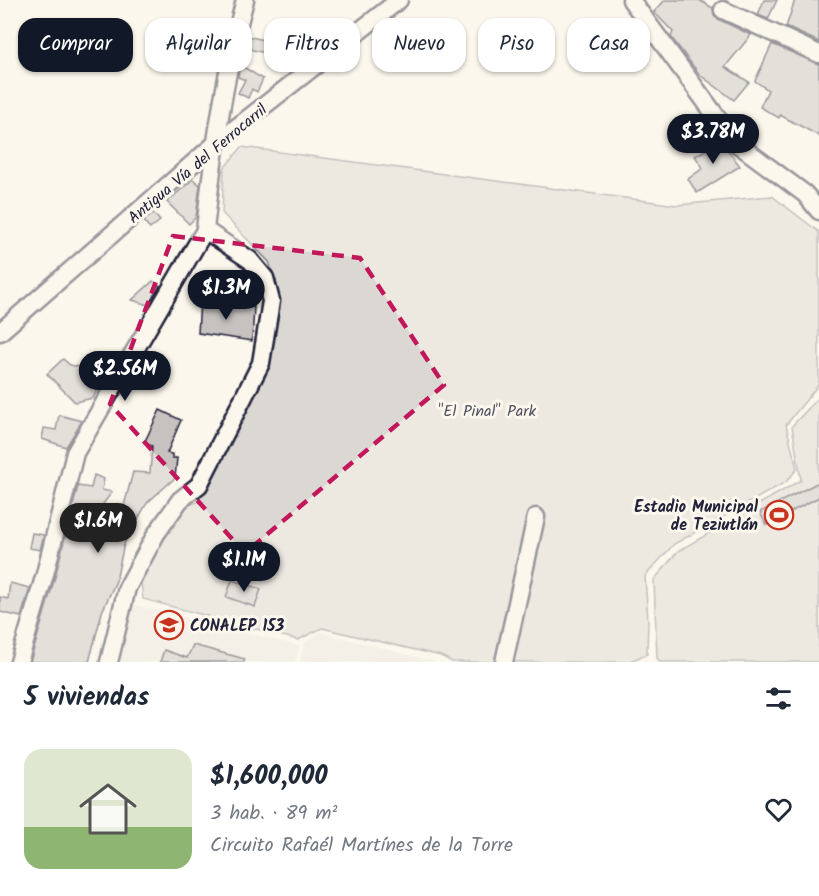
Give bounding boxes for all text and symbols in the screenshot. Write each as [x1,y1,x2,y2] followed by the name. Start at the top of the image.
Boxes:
[18,18,133,72] chip: Comprar
[145,18,252,72] chip: Alquilar
[264,18,360,72] chip: Filtros
[372,18,466,72] chip: Nuevo
[478,18,555,72] chip: Piso
[567,18,650,72] chip: Casa
[123,98,273,230] street label: Antigua Vía del Ferrocarril
[664,114,762,165] pin: $3.78M
[681,117,745,149] text: $3.78M
[184,270,268,321] pin: $1.3M
[202,273,250,305] text: $1.3M
[76,351,174,402] pin: $2.56M
[93,354,157,386] text: $2.56M
[438,399,537,424] park label: "El Pinal" Park
[634,495,759,538] place label: Estadio Municipal de Teziutlán
[763,499,795,531] sports icon: Estadio Municipal de Teziutlán
[56,503,140,554] pin: $1.6M
[74,506,122,538] text: $1.6M
[202,542,286,593] pin: $1.1M
[222,545,266,577] text: $1.1M
[153,609,185,641] school or university icon: CONALEP 153
[190,614,284,639] place label: CONALEP 153
[24,677,149,719] text: 5 viviendas
[762,682,795,715] icon: filters
[210,756,328,798] text: $1,600,000
[72,773,144,845] icon: home
[762,793,795,826] icon: heart
[210,798,337,830] text: 3 hab. · 89 m²
[210,830,513,862] text: Circuito Rafaél Martínes de la Torre

